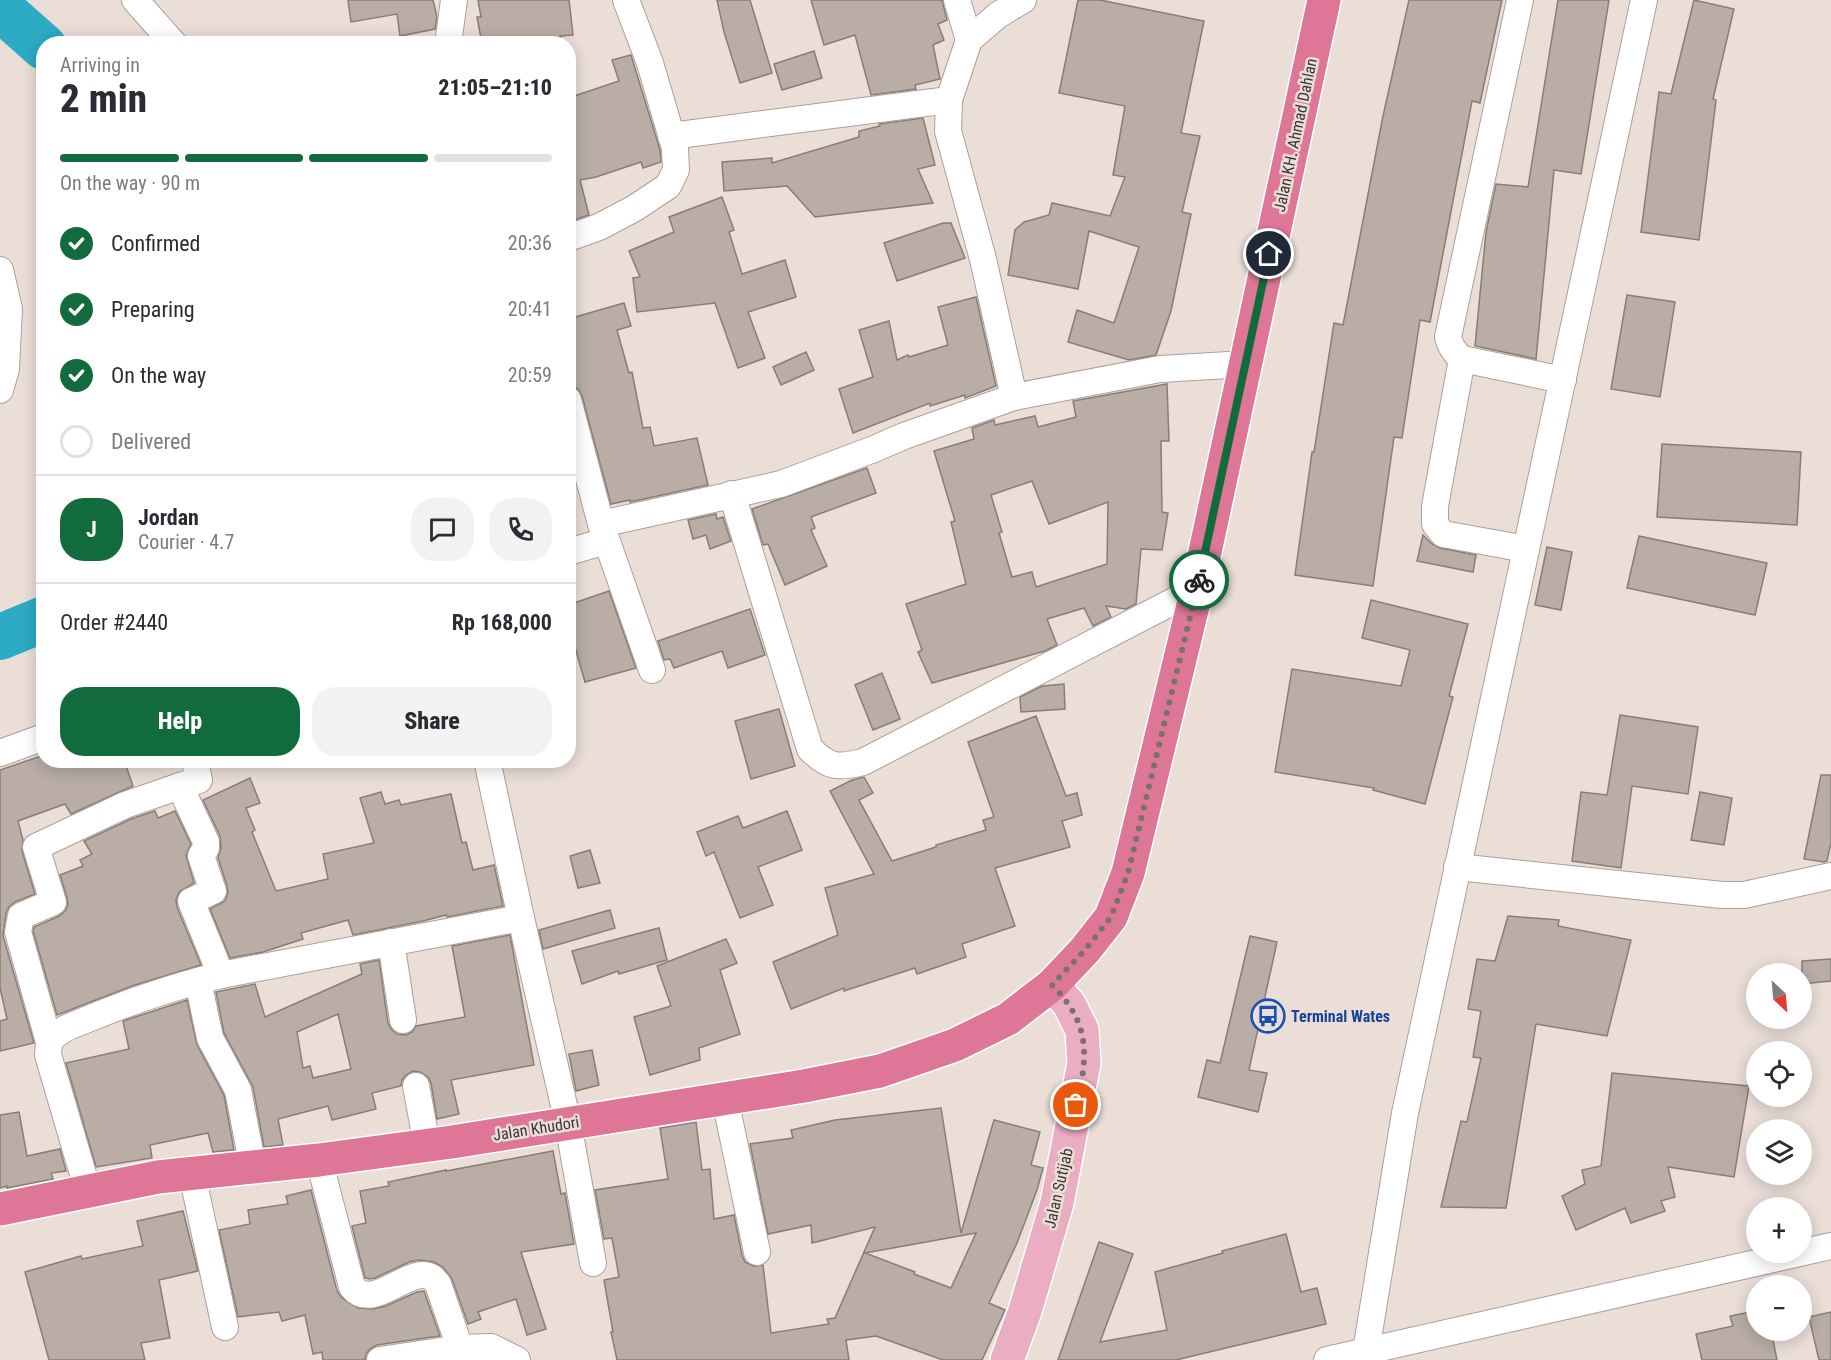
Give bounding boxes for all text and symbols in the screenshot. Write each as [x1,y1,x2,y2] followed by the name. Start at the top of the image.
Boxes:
[60,53,140,77] text: Arriving in
[1270,57,1321,214] street label: Jalan KH. Ahmad Dahlan
[438,75,552,100] text: 21:05–21:10
[60,76,147,122] text: 2 min
[60,171,200,195] text: On the way · 90 m
[60,227,93,260] icon: check
[1243,228,1294,279] pin
[111,231,200,256] text: Confirmed
[508,231,552,255] text: 20:36
[1252,237,1285,270] icon: home
[60,293,93,326] icon: check
[111,297,195,322] text: Preparing
[508,297,552,321] text: 20:41
[60,359,93,392] icon: check
[111,363,206,388] text: On the way
[508,363,552,387] text: 20:59
[111,429,191,454] text: Delivered
[411,498,474,561] button: chat
[489,498,552,561] button: phone
[138,505,199,530] text: Jordan
[86,517,97,542] text: J
[138,530,234,554] text: Courier · 4.7
[1169,550,1229,610] courier
[1183,564,1216,597] icon: bike
[60,610,168,635] text: Order #2440
[452,610,552,635] text: Rp 168,000
[60,687,300,756] button: Help
[312,687,552,756] button: Share
[1746,963,1812,1029] north arrow
[1746,963,1812,1341] map controls
[1250,998,1286,1034] bus stop icon: Terminal Wates
[1291,1007,1390,1026] place label: Terminal Wates
[1746,1041,1812,1107] button: locate
[1050,1079,1101,1130] pin
[1059,1088,1092,1121] icon: bag
[492,1112,580,1145] street label: Jalan Khudori
[1746,1119,1812,1185] button: layers
[1040,1146,1077,1230] street label: Jalan Sutijab
[1746,1197,1812,1263] button: +
[1746,1275,1812,1341] button: −

